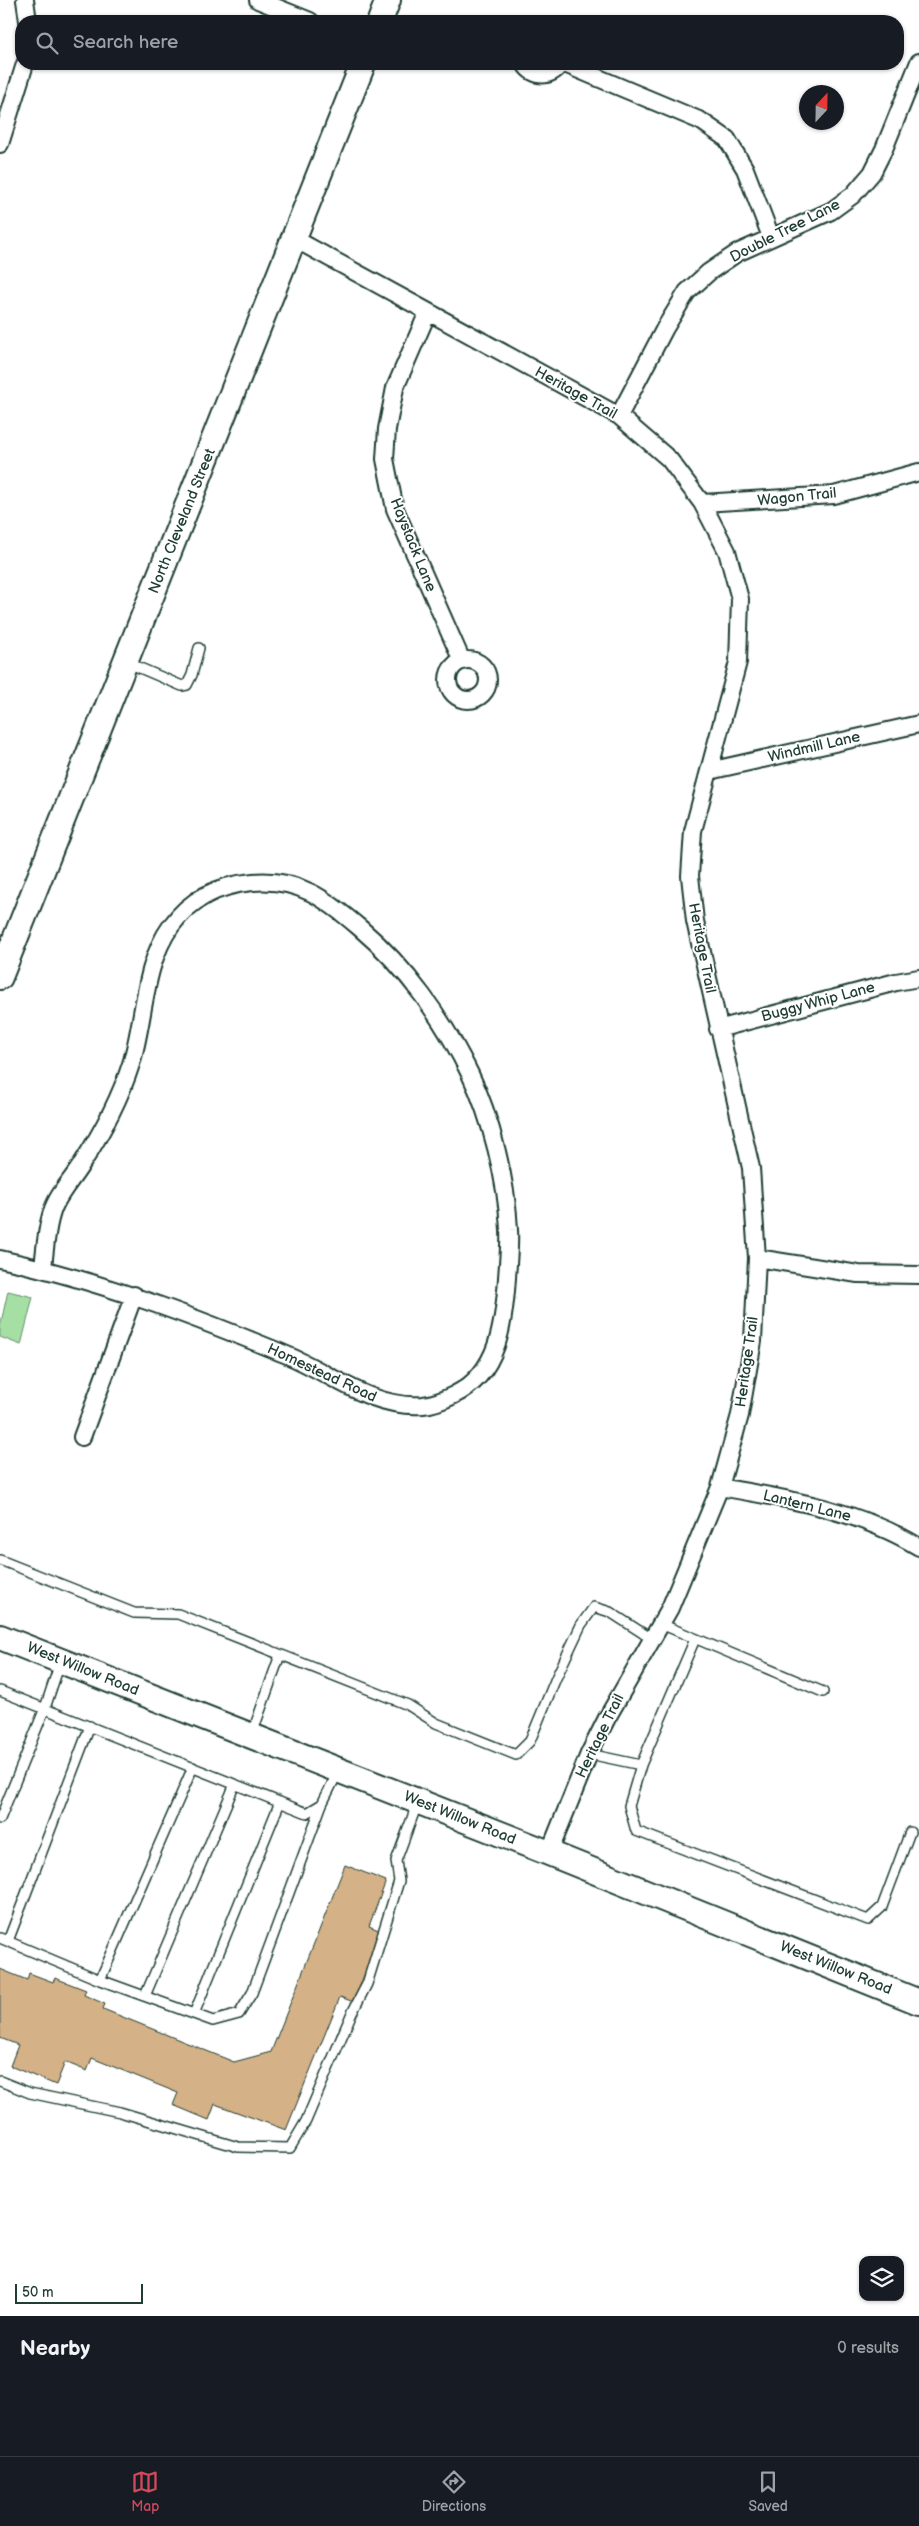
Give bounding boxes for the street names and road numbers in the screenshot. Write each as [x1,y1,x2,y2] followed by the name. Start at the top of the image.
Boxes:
[727,195,843,267] street label: Double Tree Lane
[531,363,621,423] street label: Heritage Trail
[144,445,220,596] street label: North Cleveland Street
[757,483,837,511] street label: Wagon Trail
[386,495,440,595] street label: Haystack Lane
[766,727,862,767] street label: Windmill Lane
[684,901,720,995] street label: Heritage Trail
[759,978,877,1026] street label: Buggy Whip Lane
[731,1315,763,1409] street label: Heritage Trail
[264,1339,380,1407] street label: Homestead Road
[761,1486,853,1526] street label: Lantern Lane
[24,1638,142,1700] street label: West Willow Road
[571,1691,629,1781] street label: Heritage Trail
[401,1787,519,1849] street label: West Willow Road
[777,1937,895,1999] street label: West Willow Road

